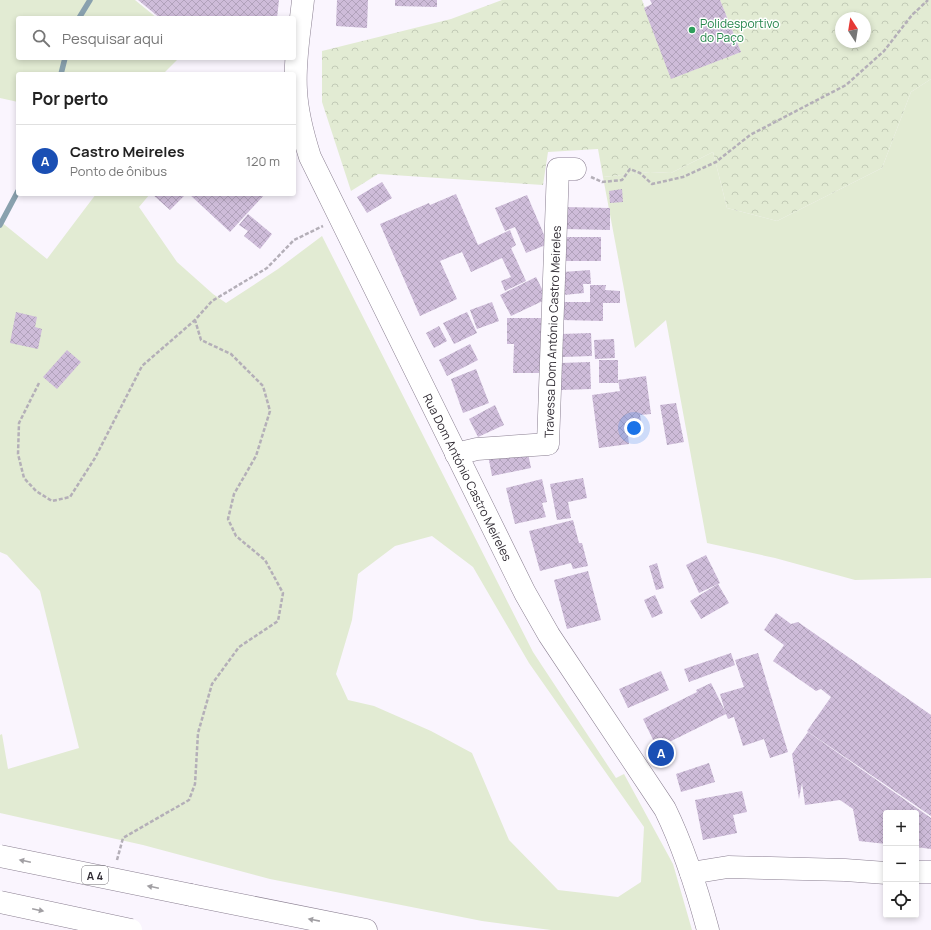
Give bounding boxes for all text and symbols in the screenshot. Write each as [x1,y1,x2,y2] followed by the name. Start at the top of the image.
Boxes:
[835,12,871,48] north arrow
[700,15,779,46] place label: Polidesportivo do Paço
[16,16,296,60] search box
[687,25,697,35] marker: Polidesportivo do Paço
[30,27,52,49] icon: search
[62,28,163,49] text: Pesquisar aqui
[32,87,108,110] text: Por perto
[70,141,185,162] text: Castro Meireles
[41,152,49,170] text: A
[246,152,280,170] text: 120 m
[70,162,167,180] text: Ponto de ônibus
[540,225,564,438] street label: Travessa Dom António Castro Meireles
[419,390,516,564] street label: Rua Dom António Castro Meireles
[624,418,644,438] your location
[648,738,674,768] pin: A
[883,810,919,918] map controls
[883,810,919,846] button: +
[883,846,919,882] button: −
[19,858,31,864] one-way arrow
[82,866,108,884] road number: A 4
[883,882,919,918] button: locate
[146,884,159,890] one-way arrow
[32,908,44,914] one-way arrow
[308,916,320,922] one-way arrow

